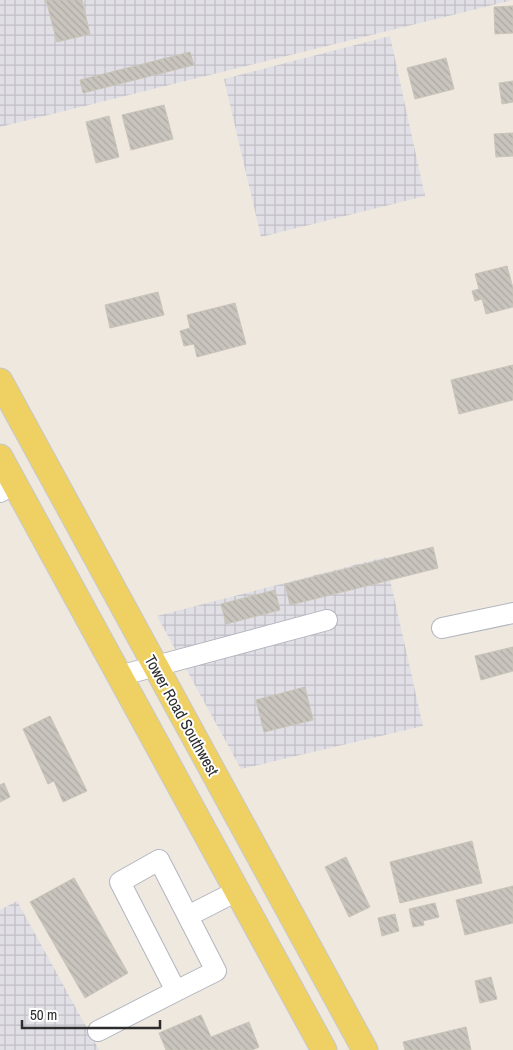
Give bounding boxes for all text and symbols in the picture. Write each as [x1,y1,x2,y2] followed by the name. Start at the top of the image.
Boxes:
[140,651,224,780] street label: Tower Road Southwest
[22,998,160,1030] scale bar
[30,1004,57,1025] text: 50 m

